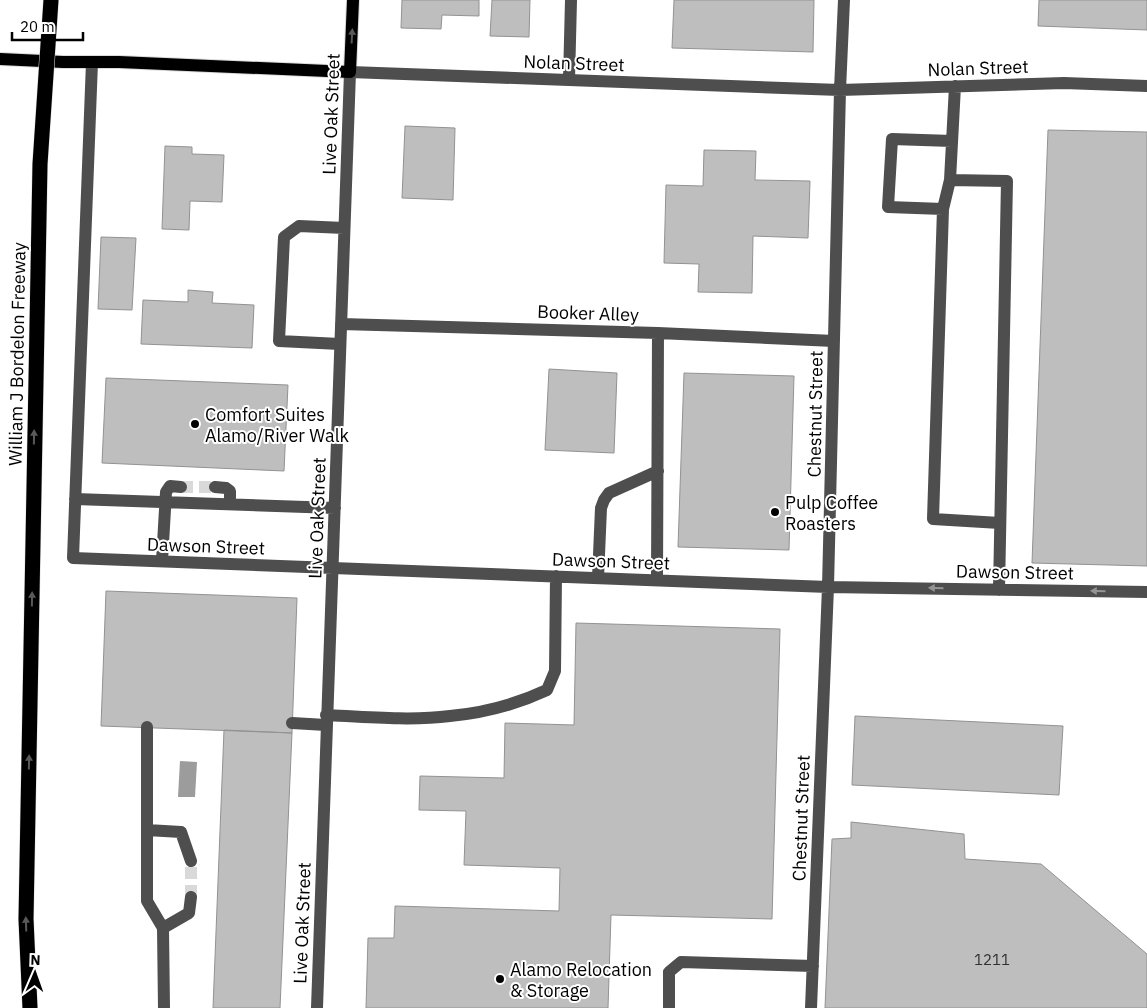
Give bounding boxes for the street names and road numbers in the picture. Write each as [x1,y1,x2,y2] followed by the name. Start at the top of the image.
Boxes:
[523,50,625,76] street label: Nolan Street
[317,53,345,175] street label: Live Oak Street
[927,55,1029,81] street label: Nolan Street
[4,242,30,466] street label: William J Bordelon Freeway
[537,300,639,326] street label: Booker Alley
[802,350,828,478] street label: Chestnut Street
[303,457,331,579] street label: Live Oak Street
[147,532,265,560] street label: Dawson Street
[552,547,670,575] street label: Dawson Street
[956,559,1074,585] street label: Dawson Street
[787,754,815,882] street label: Chestnut Street
[288,862,316,984] street label: Live Oak Street

